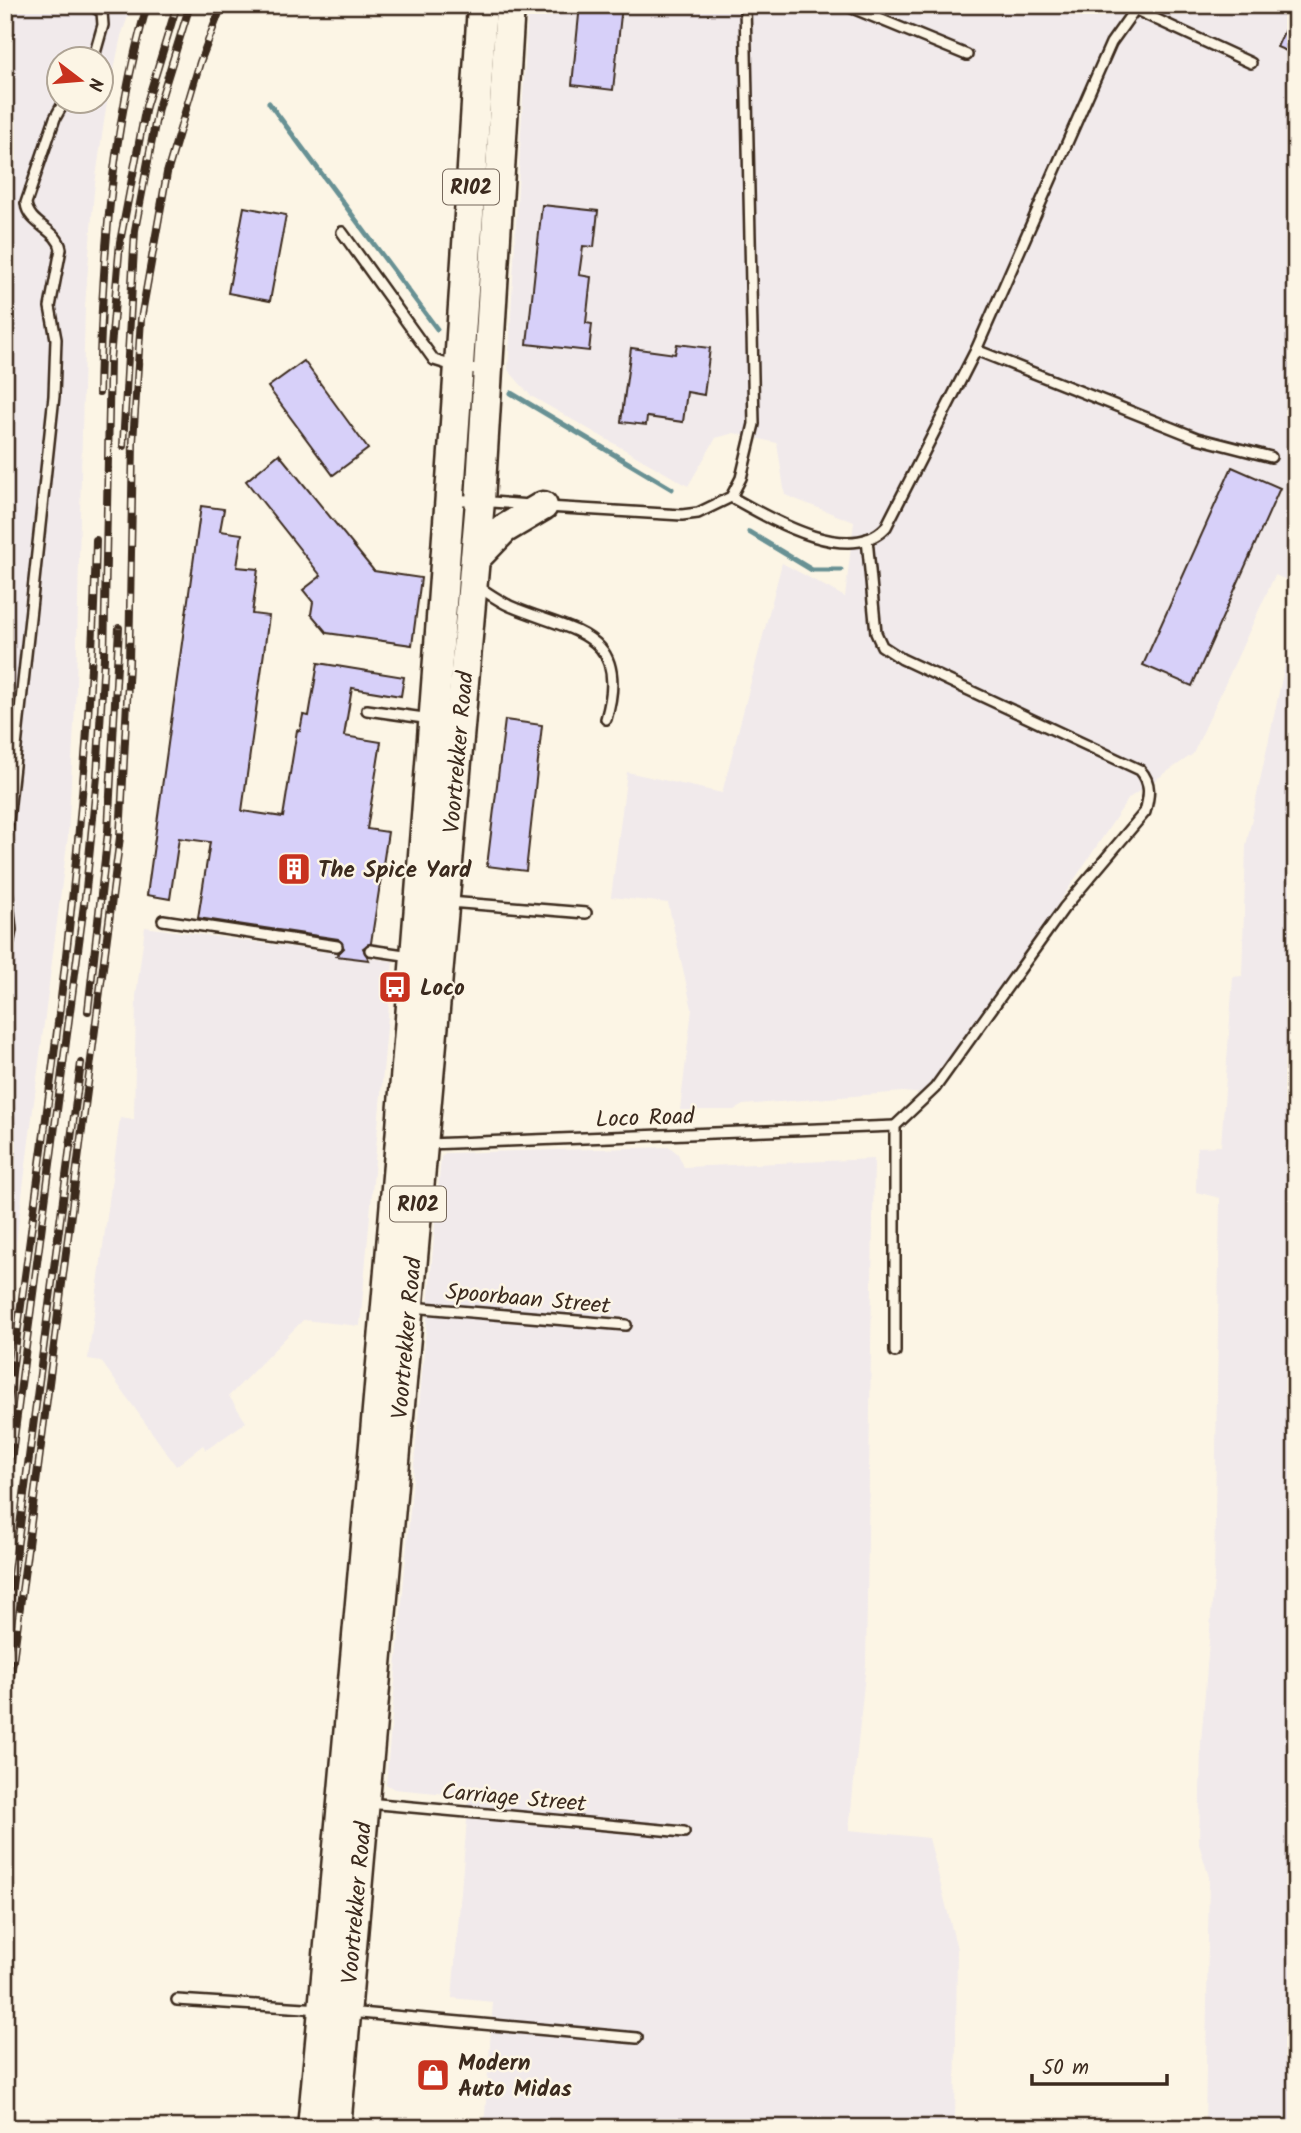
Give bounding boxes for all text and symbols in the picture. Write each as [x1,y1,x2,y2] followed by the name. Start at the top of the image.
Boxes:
[46,46,116,116] north arrow
[78,74,110,94] text: N
[443,170,499,204] road number: R102
[435,669,485,835] street label: Voortrekker Road
[275,850,313,888] building icon: The Spice Yard
[318,853,472,889] place label: The Spice Yard
[376,968,414,1006] bus stop icon: Loco
[420,971,465,1007] place label: Loco
[595,1099,696,1139] street label: Loco Road
[390,1186,446,1222] road number: R102
[383,1255,433,1421] street label: Voortrekker Road
[444,1275,613,1325] street label: Spoorbaan Street
[440,1775,589,1823] street label: Carriage Street
[333,1820,383,1986] street label: Voortrekker Road
[1032,2042,1166,2086] scale bar
[458,2046,572,2108] place label: Modern Auto Midas
[1042,2052,1089,2085] text: 50 m
[414,2056,452,2094] shop icon: Modern Auto Midas

